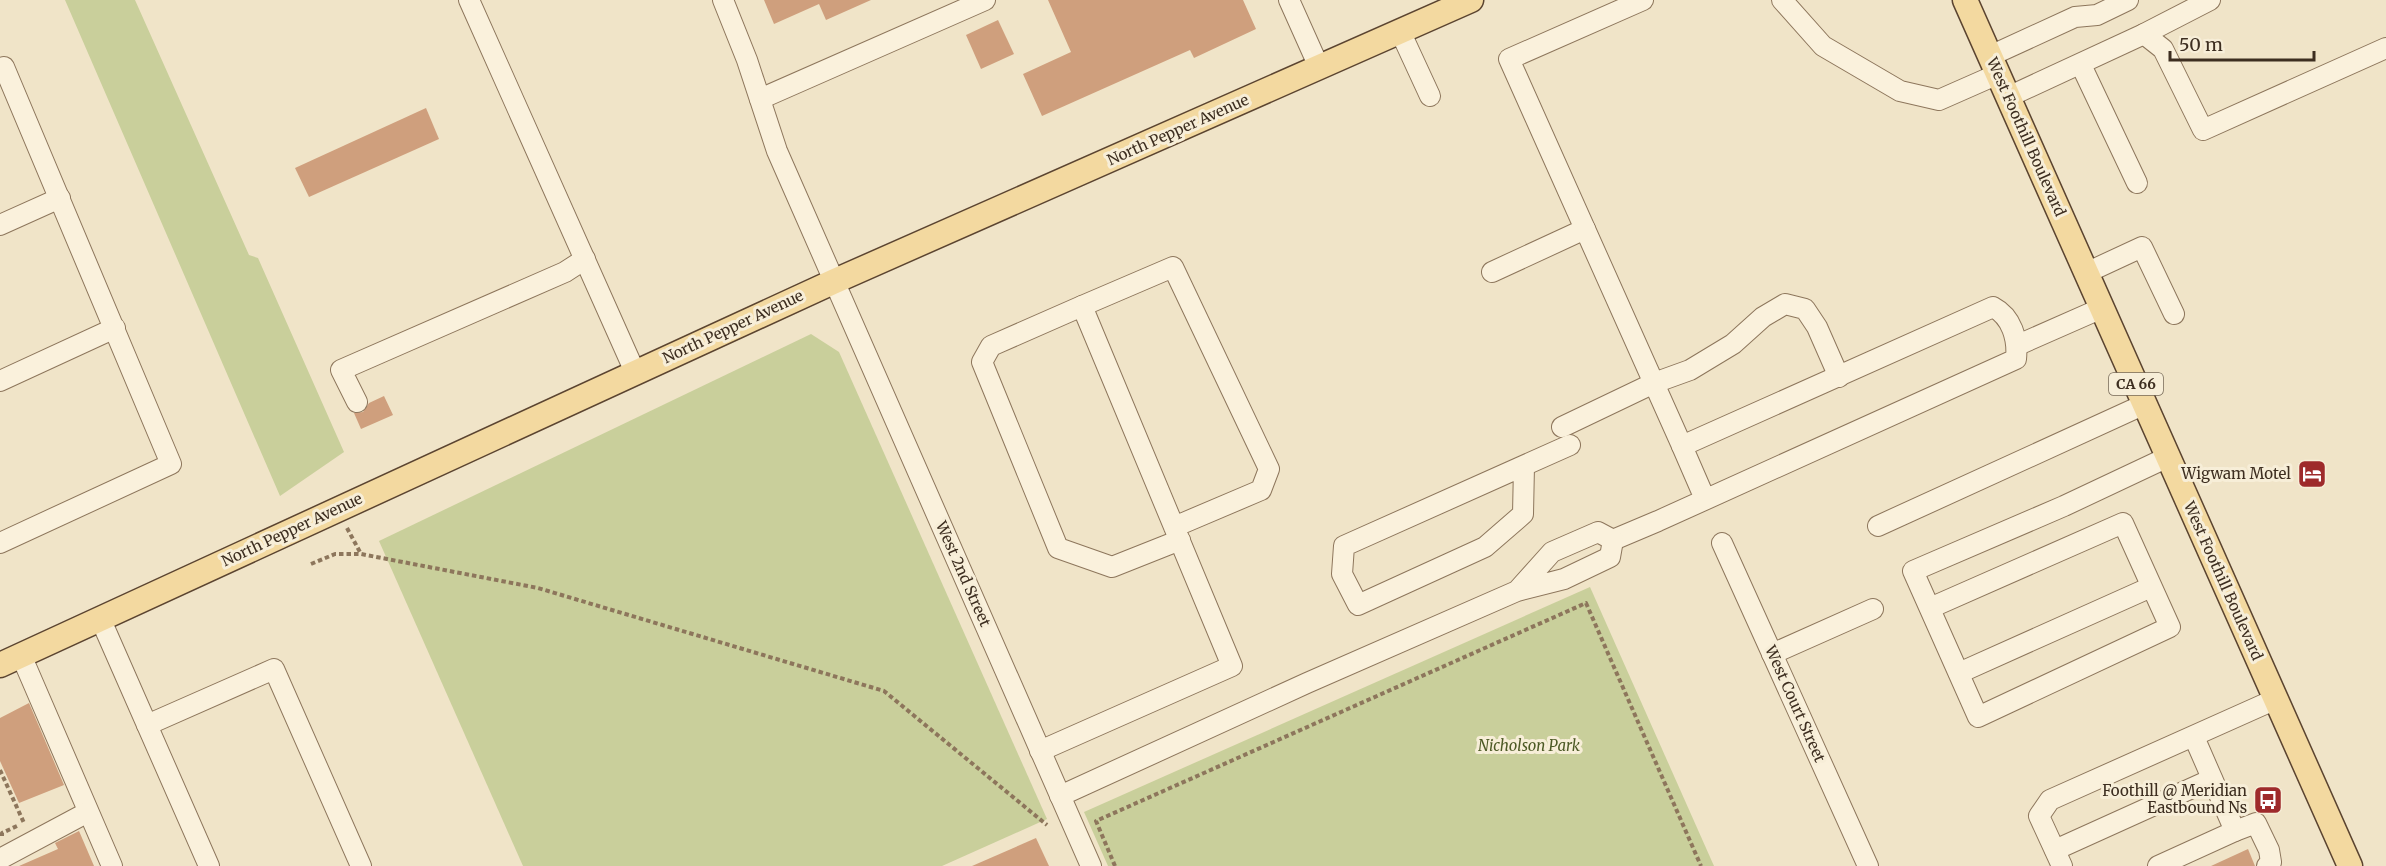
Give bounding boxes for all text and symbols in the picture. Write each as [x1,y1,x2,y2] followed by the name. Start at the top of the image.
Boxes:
[2170,24,2314,62] scale bar
[2179,33,2223,56] text: 50 m
[1982,54,2070,219] street label: West Foothill Boulevard
[1104,90,1252,169] street label: North Pepper Avenue
[659,286,806,367] street label: North Pepper Avenue
[2109,373,2163,395] road number: CA 66
[2296,458,2328,490] hotel icon: Wigwam Motel
[2180,464,2291,483] place label: Wigwam Motel
[218,489,365,570] street label: North Pepper Avenue
[2179,498,2267,663] street label: West Foothill Boulevard
[931,517,995,630] street label: West 2nd Street
[1761,642,1830,765] street label: West Court Street
[1478,736,1581,755] park label: Nicholson Park
[2102,781,2247,817] place label: Foothill @ Meridian Eastbound Ns
[2252,784,2284,816] bus stop icon: Foothill @ Meridian Eastbound Ns

